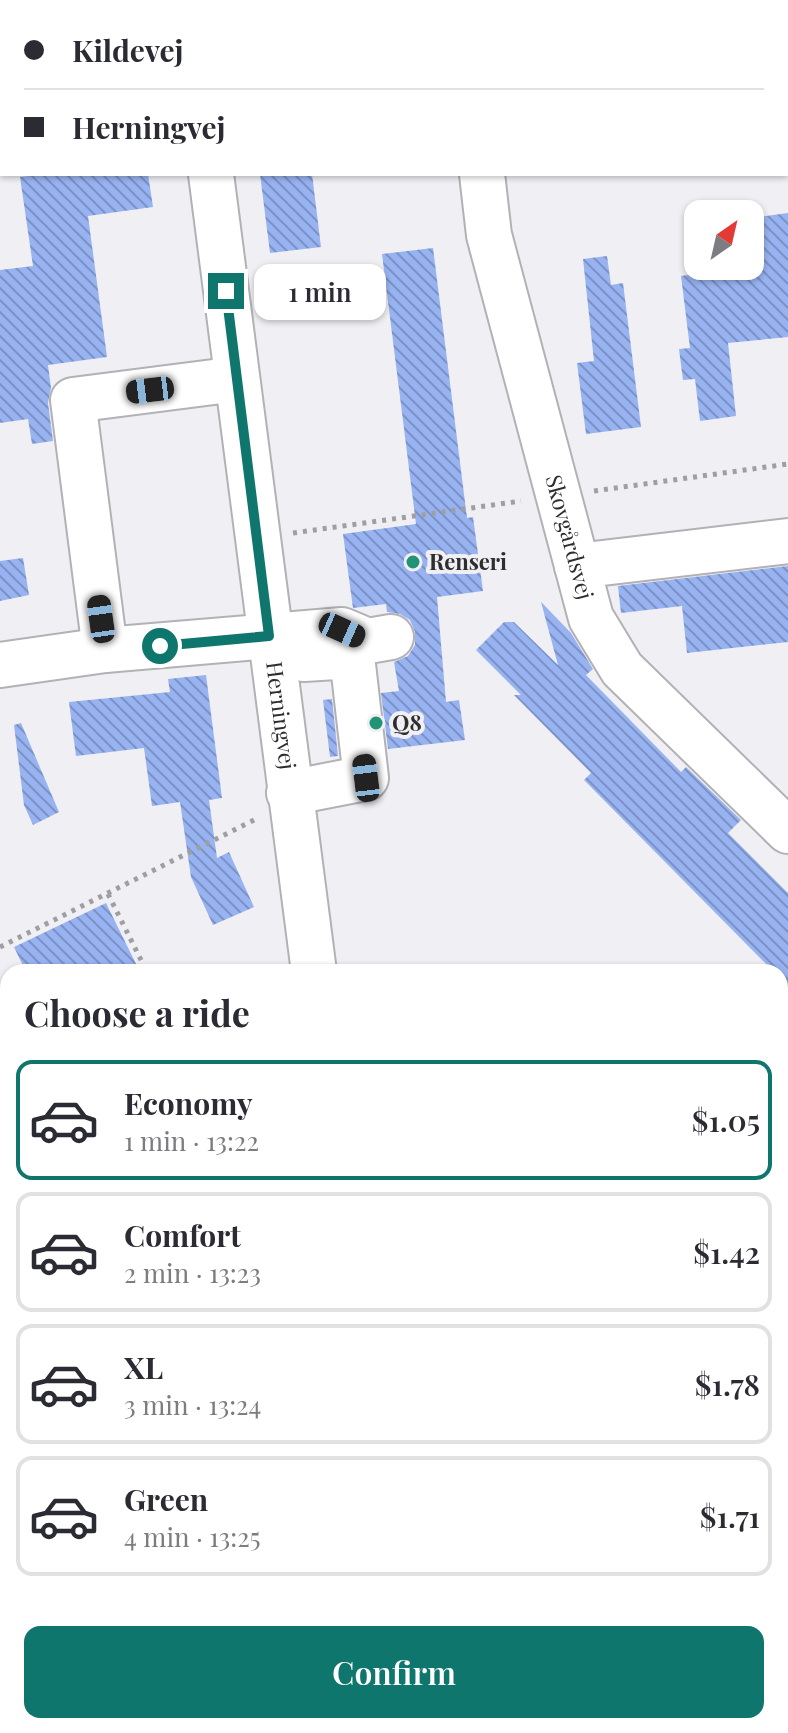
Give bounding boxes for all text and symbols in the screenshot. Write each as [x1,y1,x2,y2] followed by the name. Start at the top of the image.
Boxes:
[72,30,183,70] text: Kildevej
[72,107,225,147] text: Herningvej
[684,200,764,280] north arrow
[684,200,764,280] map controls
[254,263,386,319] callout: 1 min
[208,273,244,309] route end
[288,274,352,309] text: 1 min
[125,375,175,405] car
[539,471,601,602] street label: Skovgårdsvej
[429,546,507,576] place label: Renseri
[404,553,422,571] marker: Renseri
[86,594,116,644] car
[315,609,369,651] car
[142,628,178,664] route start
[260,660,304,771] street label: Herningvej
[392,707,422,737] place label: Q8
[367,714,385,732] marker: Q8
[351,753,381,803] car
[24,988,250,1036] text: Choose a ride
[124,1083,253,1123] text: Economy
[28,1084,100,1156] icon: car
[692,1100,760,1140] text: $1.05
[124,1123,259,1158] text: 1 min · 13:22
[124,1215,241,1255] text: Comfort
[28,1216,100,1288] icon: car
[693,1232,760,1272] text: $1.42
[124,1255,261,1290] text: 2 min · 13:23
[124,1347,163,1387] text: XL
[28,1348,100,1420] icon: car
[695,1364,760,1404] text: $1.78
[124,1387,261,1422] text: 3 min · 13:24
[124,1479,208,1519] text: Green
[28,1480,100,1552] icon: car
[700,1496,760,1536] text: $1.71
[124,1519,260,1554] text: 4 min · 13:25
[24,1626,764,1718] button: Confirm

